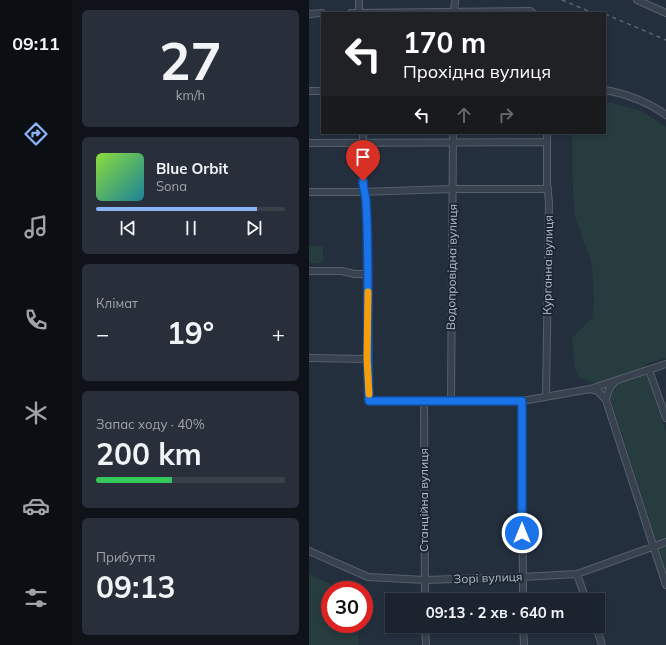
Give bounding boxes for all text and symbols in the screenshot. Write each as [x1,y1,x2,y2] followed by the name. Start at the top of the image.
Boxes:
[403,25,486,60] text: 170 m
[159,28,222,93] text: 27
[337,28,389,80] icon: left
[12,32,60,55] text: 09:11
[403,60,551,83] text: Прохідна вулиця
[176,87,205,103] text: km/h
[411,104,433,126] icon: left
[453,104,475,126] icon: ahead
[495,104,517,126] icon: right
[22,120,50,148] icon: directions
[346,140,380,181] pin
[352,146,374,168] icon: arrive
[156,159,228,178] text: Blue Orbit
[156,178,187,194] text: Sona
[443,204,460,330] street label: Водопровідна вулиця
[22,213,50,241] icon: music
[539,215,556,315] street label: Курганна вулиця
[117,217,139,239] icon: previous
[180,217,202,239] icon: pause
[243,217,265,239] icon: next
[96,295,138,311] text: Клімат
[22,306,50,334] icon: phone
[167,314,214,352] text: 19°
[96,320,109,348] text: −
[272,320,285,348] text: +
[22,399,50,427] icon: climate
[96,416,205,432] text: Запас ходу · 40%
[96,435,202,473] text: 200 km
[416,448,431,552] street label: Станційна вулиця
[22,492,50,520] icon: car
[501,512,543,554] position arrow
[96,549,155,565] text: Прибуття
[96,568,175,606] text: 09:13
[453,569,523,586] street label: Зорі вулиця
[321,581,373,633] speed limit sign: 30
[22,584,50,612] icon: filters
[426,603,564,622] text: 09:13 · 2 хв · 640 m

